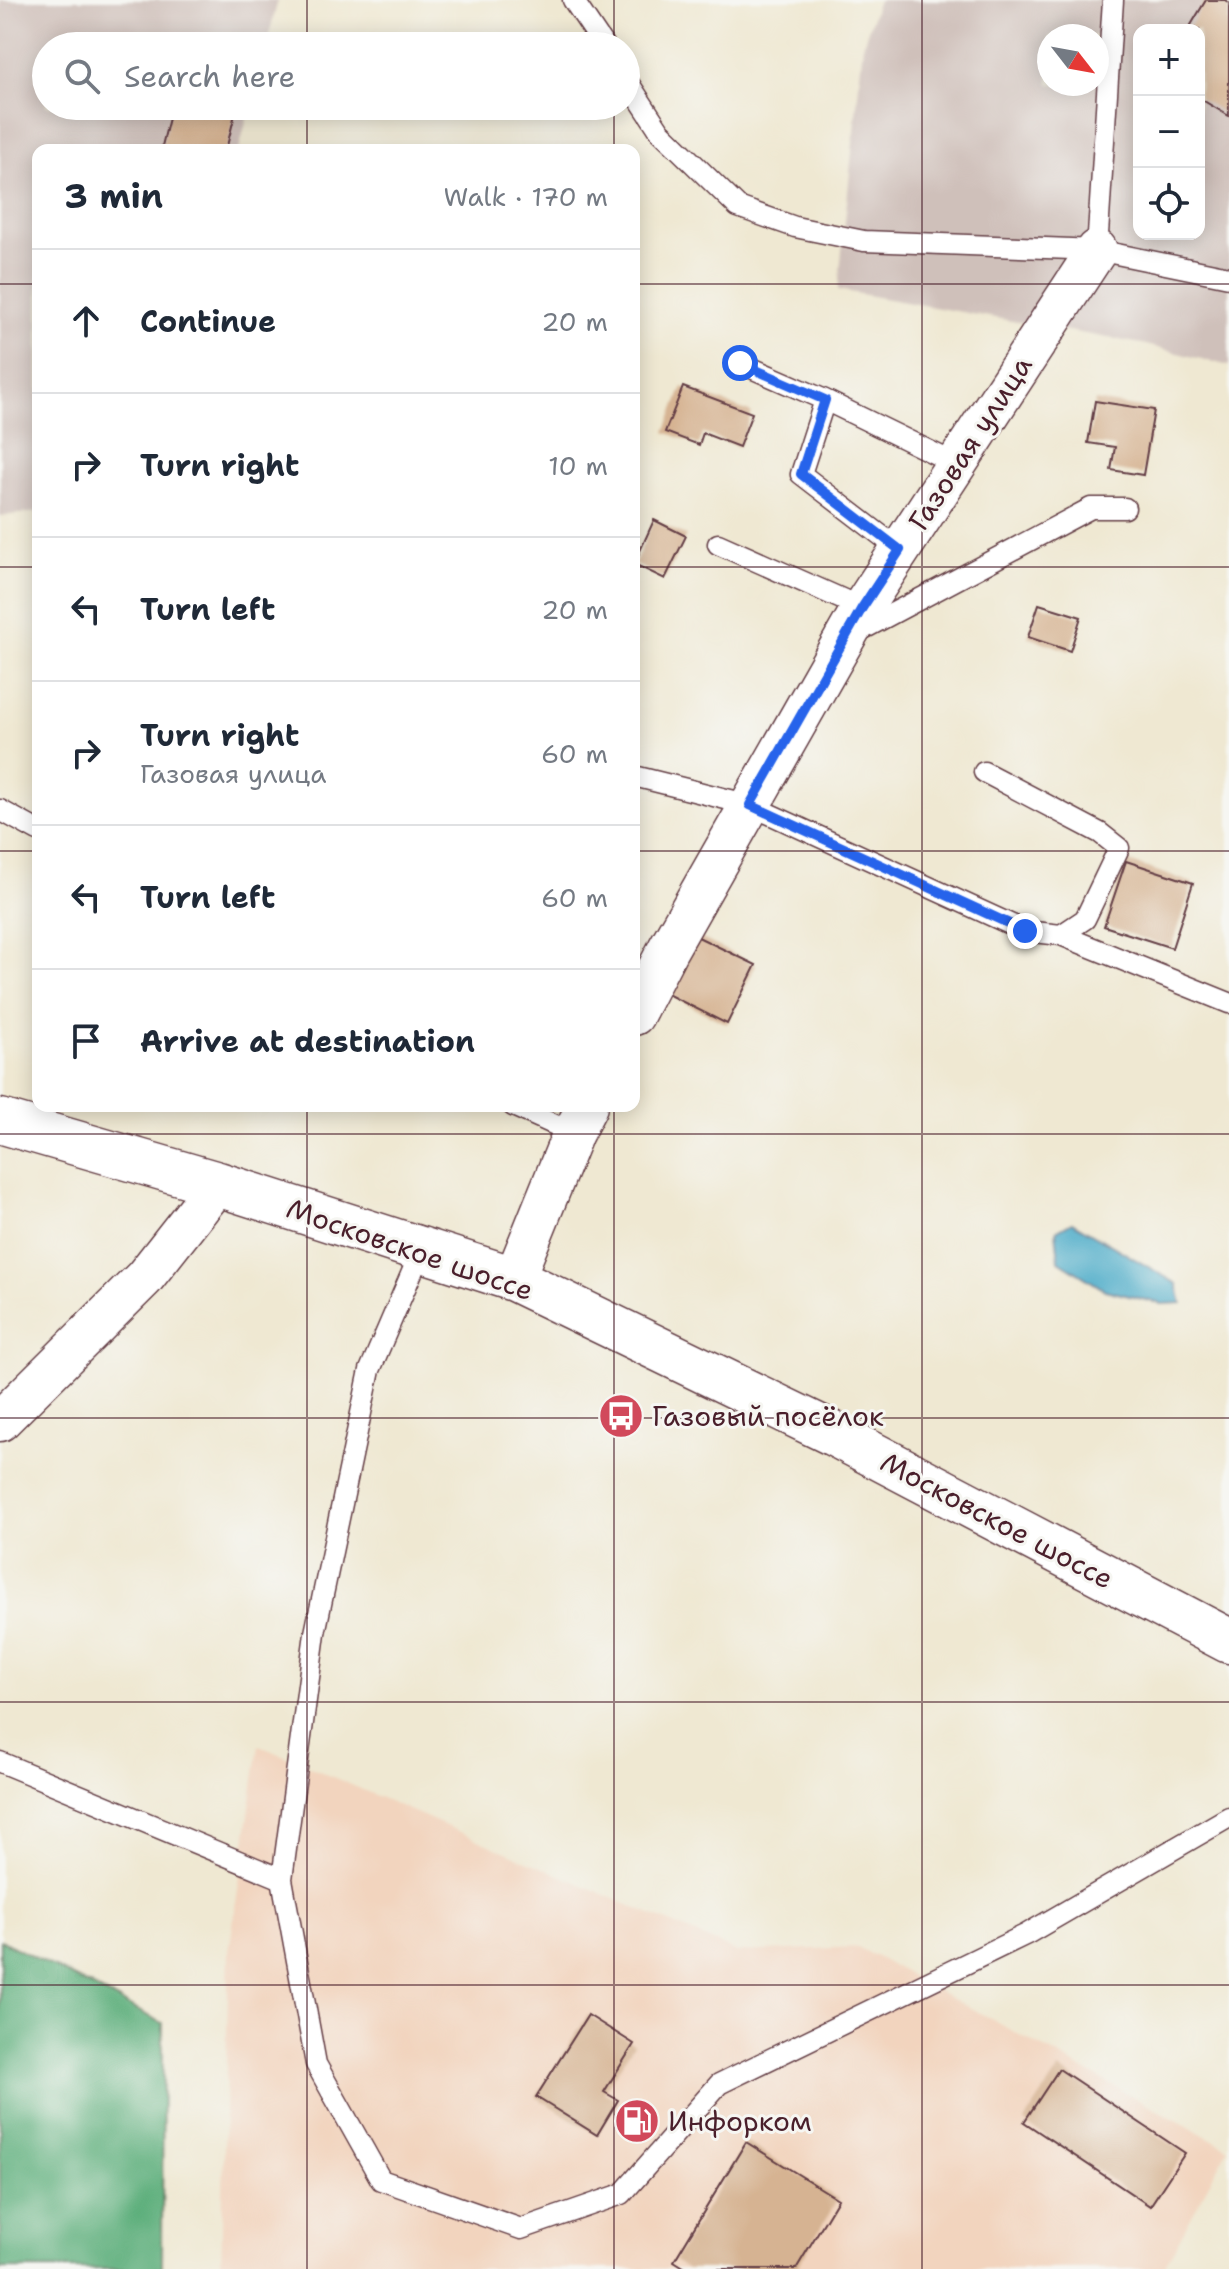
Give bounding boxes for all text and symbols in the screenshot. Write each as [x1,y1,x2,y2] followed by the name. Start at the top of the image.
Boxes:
[1037,24,1109,96] north arrow
[1133,24,1205,240] map controls
[1133,24,1205,96] button: +
[32,32,640,120] search box
[60,54,104,98] icon: search
[124,56,295,97] text: Search here
[1133,96,1205,168] button: −
[1133,168,1205,240] button: locate
[64,173,163,219] text: 3 min
[444,179,608,214] text: Walk · 170 m
[64,299,108,343] icon: ahead
[140,301,276,342] text: Continue
[541,304,608,339] text: 20 m
[722,345,758,381] route start
[899,348,1041,538] street label: Газовая улица
[64,443,108,487] icon: right
[140,445,299,486] text: Turn right
[548,448,608,483] text: 10 m
[64,587,108,631] icon: left
[140,589,275,630] text: Turn left
[541,592,608,627] text: 20 m
[140,715,299,756] text: Turn right
[64,731,108,775] icon: right
[541,736,608,771] text: 60 m
[140,756,326,791] text: Газовая улица
[64,875,108,919] icon: left
[140,877,275,918] text: Turn left
[541,880,608,915] text: 60 m
[1007,913,1043,949] route end
[64,1019,108,1063] icon: arrive
[140,1021,475,1062] text: Arrive at destination
[282,1189,538,1309] street label: Московское шоссе
[597,1392,645,1440] bus stop icon: Газовый посёлок
[652,1397,884,1435] place label: Газовый посёлок
[874,1443,1120,1597] street label: Московское шоссе
[613,2097,661,2145] fuel station icon: Инфорком
[668,2102,812,2140] place label: Инфорком

